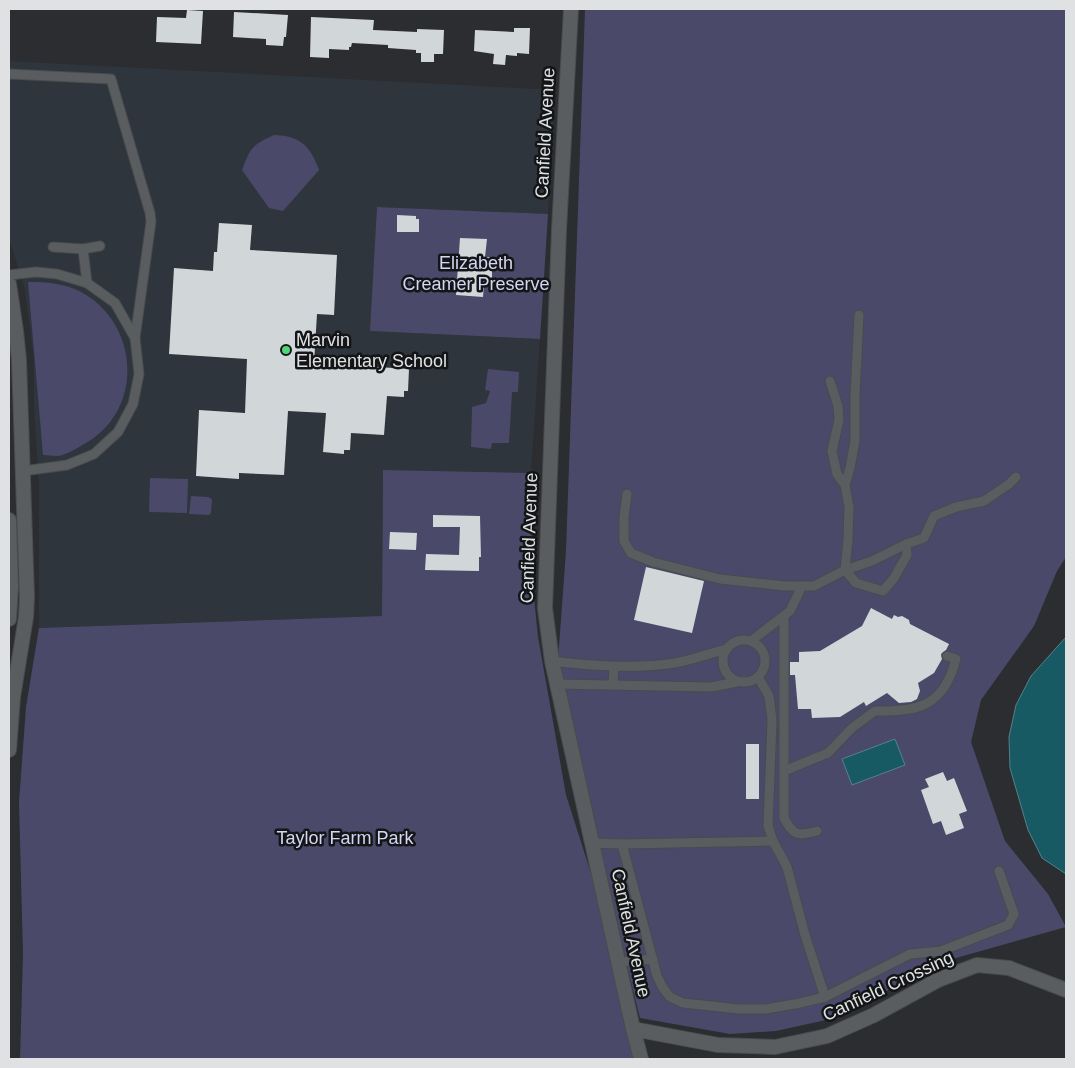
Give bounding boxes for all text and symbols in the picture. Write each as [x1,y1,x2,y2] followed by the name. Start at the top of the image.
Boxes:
[532,67,558,199] street label: Canfield Avenue
[402,253,550,294] park label: Elizabeth Creamer Preserve
[296,330,447,371] place label: Marvin Elementary School
[280,344,292,356] marker: Marvin Elementary School
[517,472,541,604] street label: Canfield Avenue
[276,828,415,848] park label: Taylor Farm Park
[608,867,654,999] street label: Canfield Avenue
[819,947,957,1025] street label: Canfield Crossing

